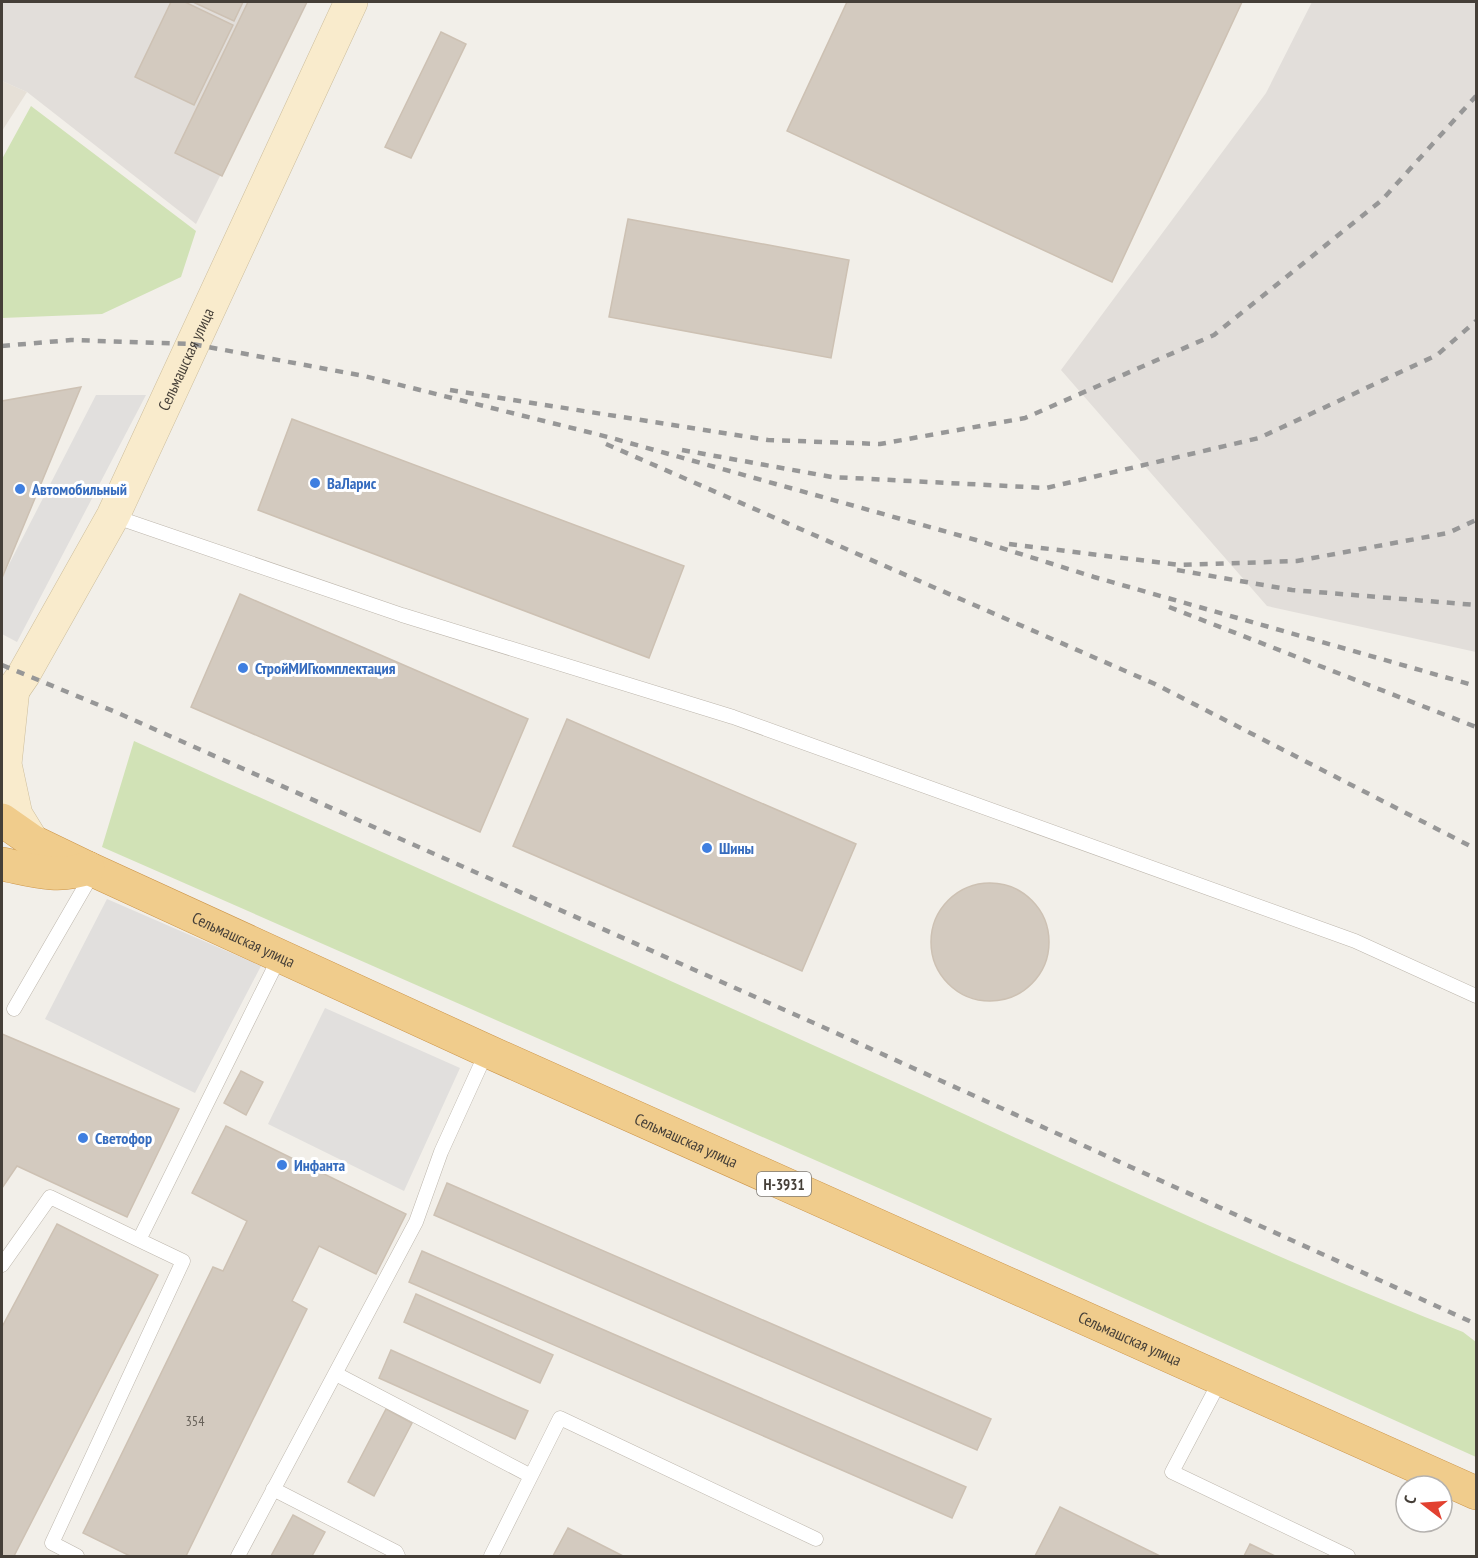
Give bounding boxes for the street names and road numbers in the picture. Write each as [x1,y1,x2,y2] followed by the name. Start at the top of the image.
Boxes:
[153,305,218,414] street label: Сельмашская улица
[189,907,298,972] street label: Сельмашская улица
[632,1108,741,1172] street label: Сельмашская улица
[757,1172,811,1196] road number: Н-3931
[1075,1307,1185,1370] street label: Сельмашская улица

